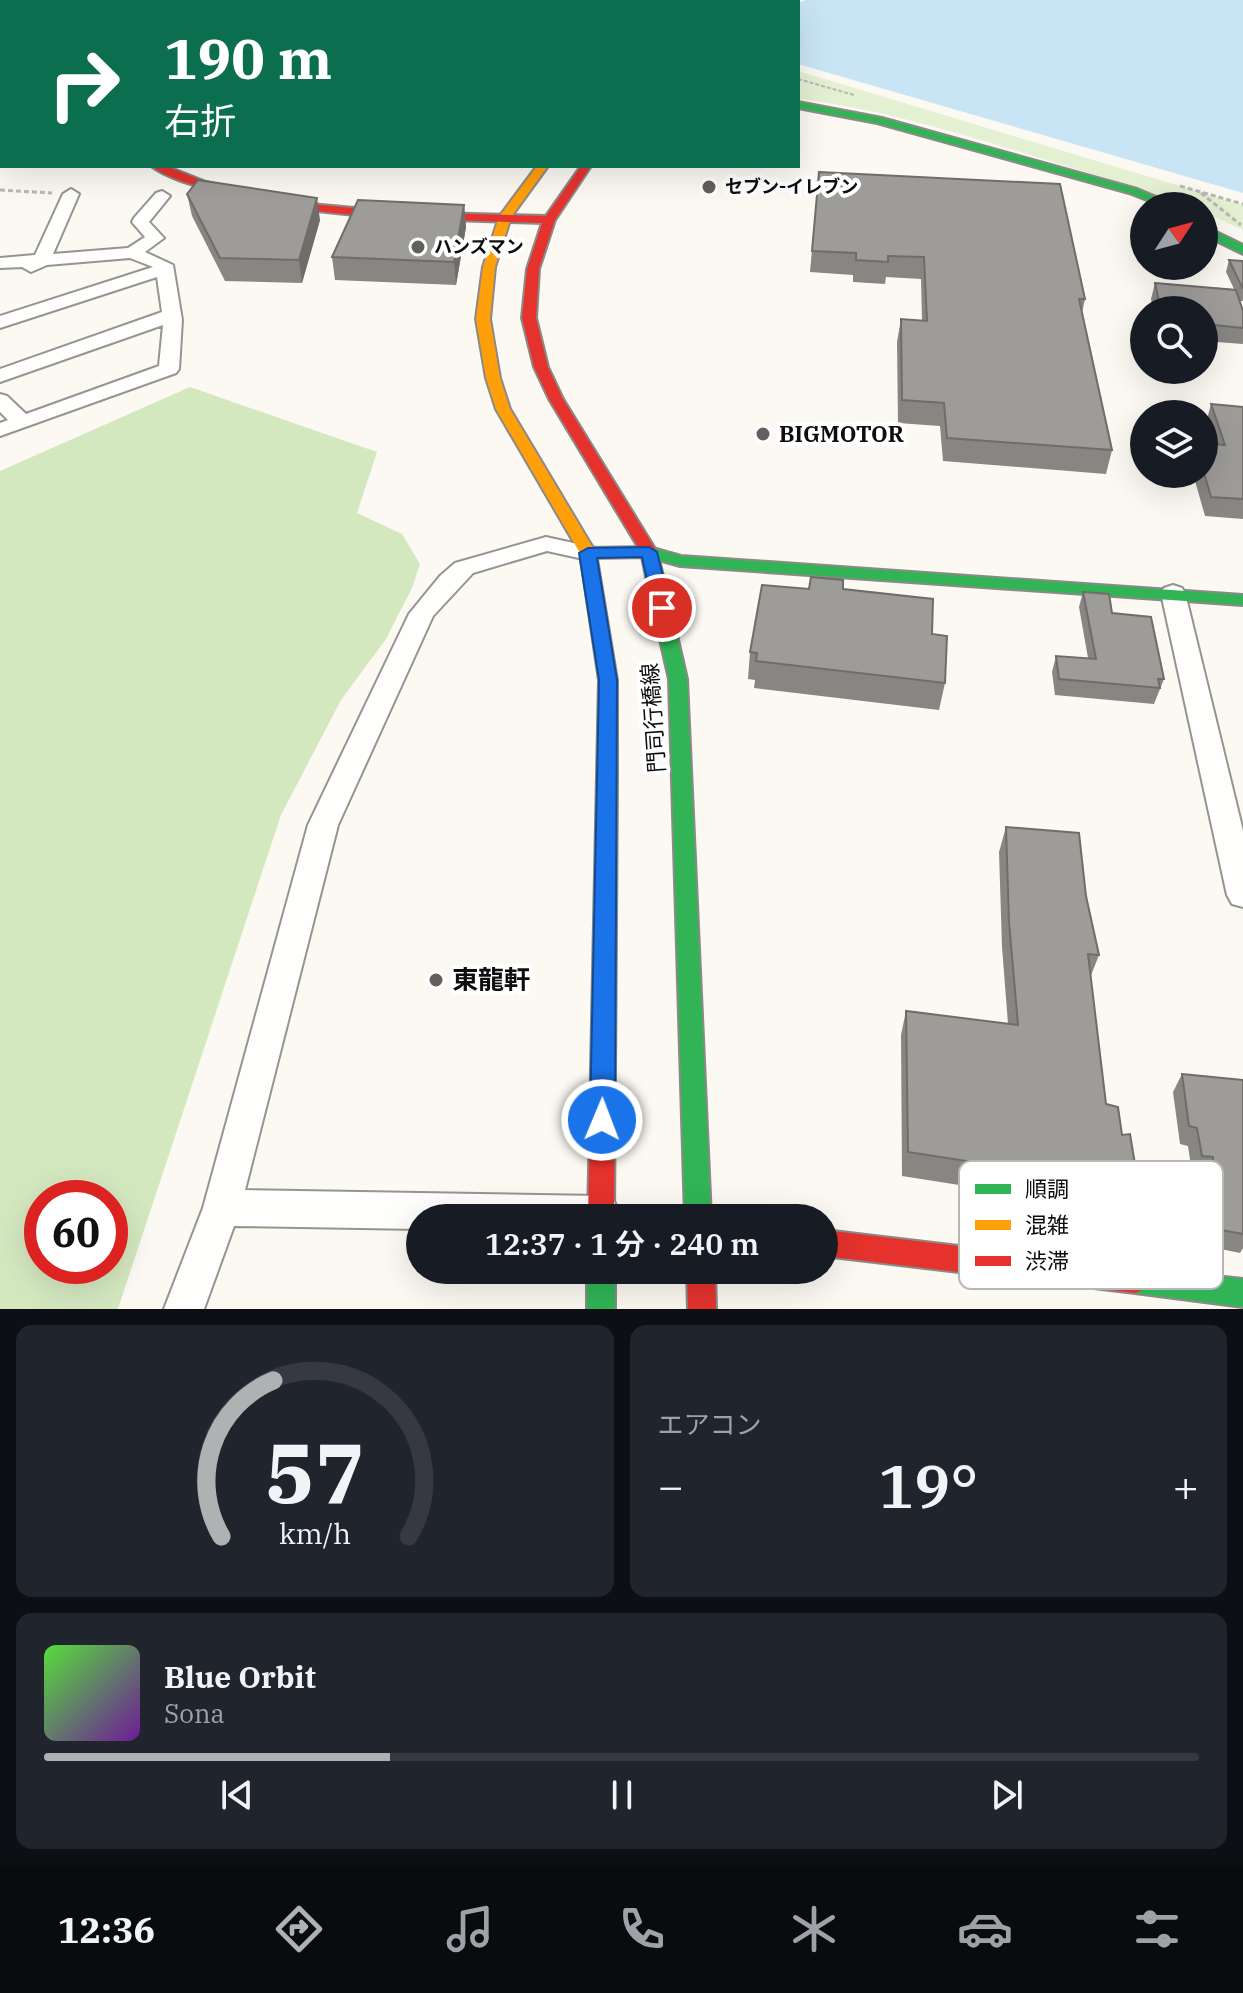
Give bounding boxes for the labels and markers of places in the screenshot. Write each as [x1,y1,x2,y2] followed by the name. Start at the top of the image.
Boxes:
[725,175,858,198] place label: セブン-イレブン
[700,178,718,196] marker: セブン-イレブン
[434,235,524,258] place label: ハンズマン
[409,238,427,256] marker: ハンズマン
[779,419,904,448] place label: BIGMOTOR
[754,425,772,443] marker: BIGMOTOR
[628,574,696,642] pin
[452,962,530,996] place label: 東龍軒
[427,971,445,989] marker: 東龍軒

